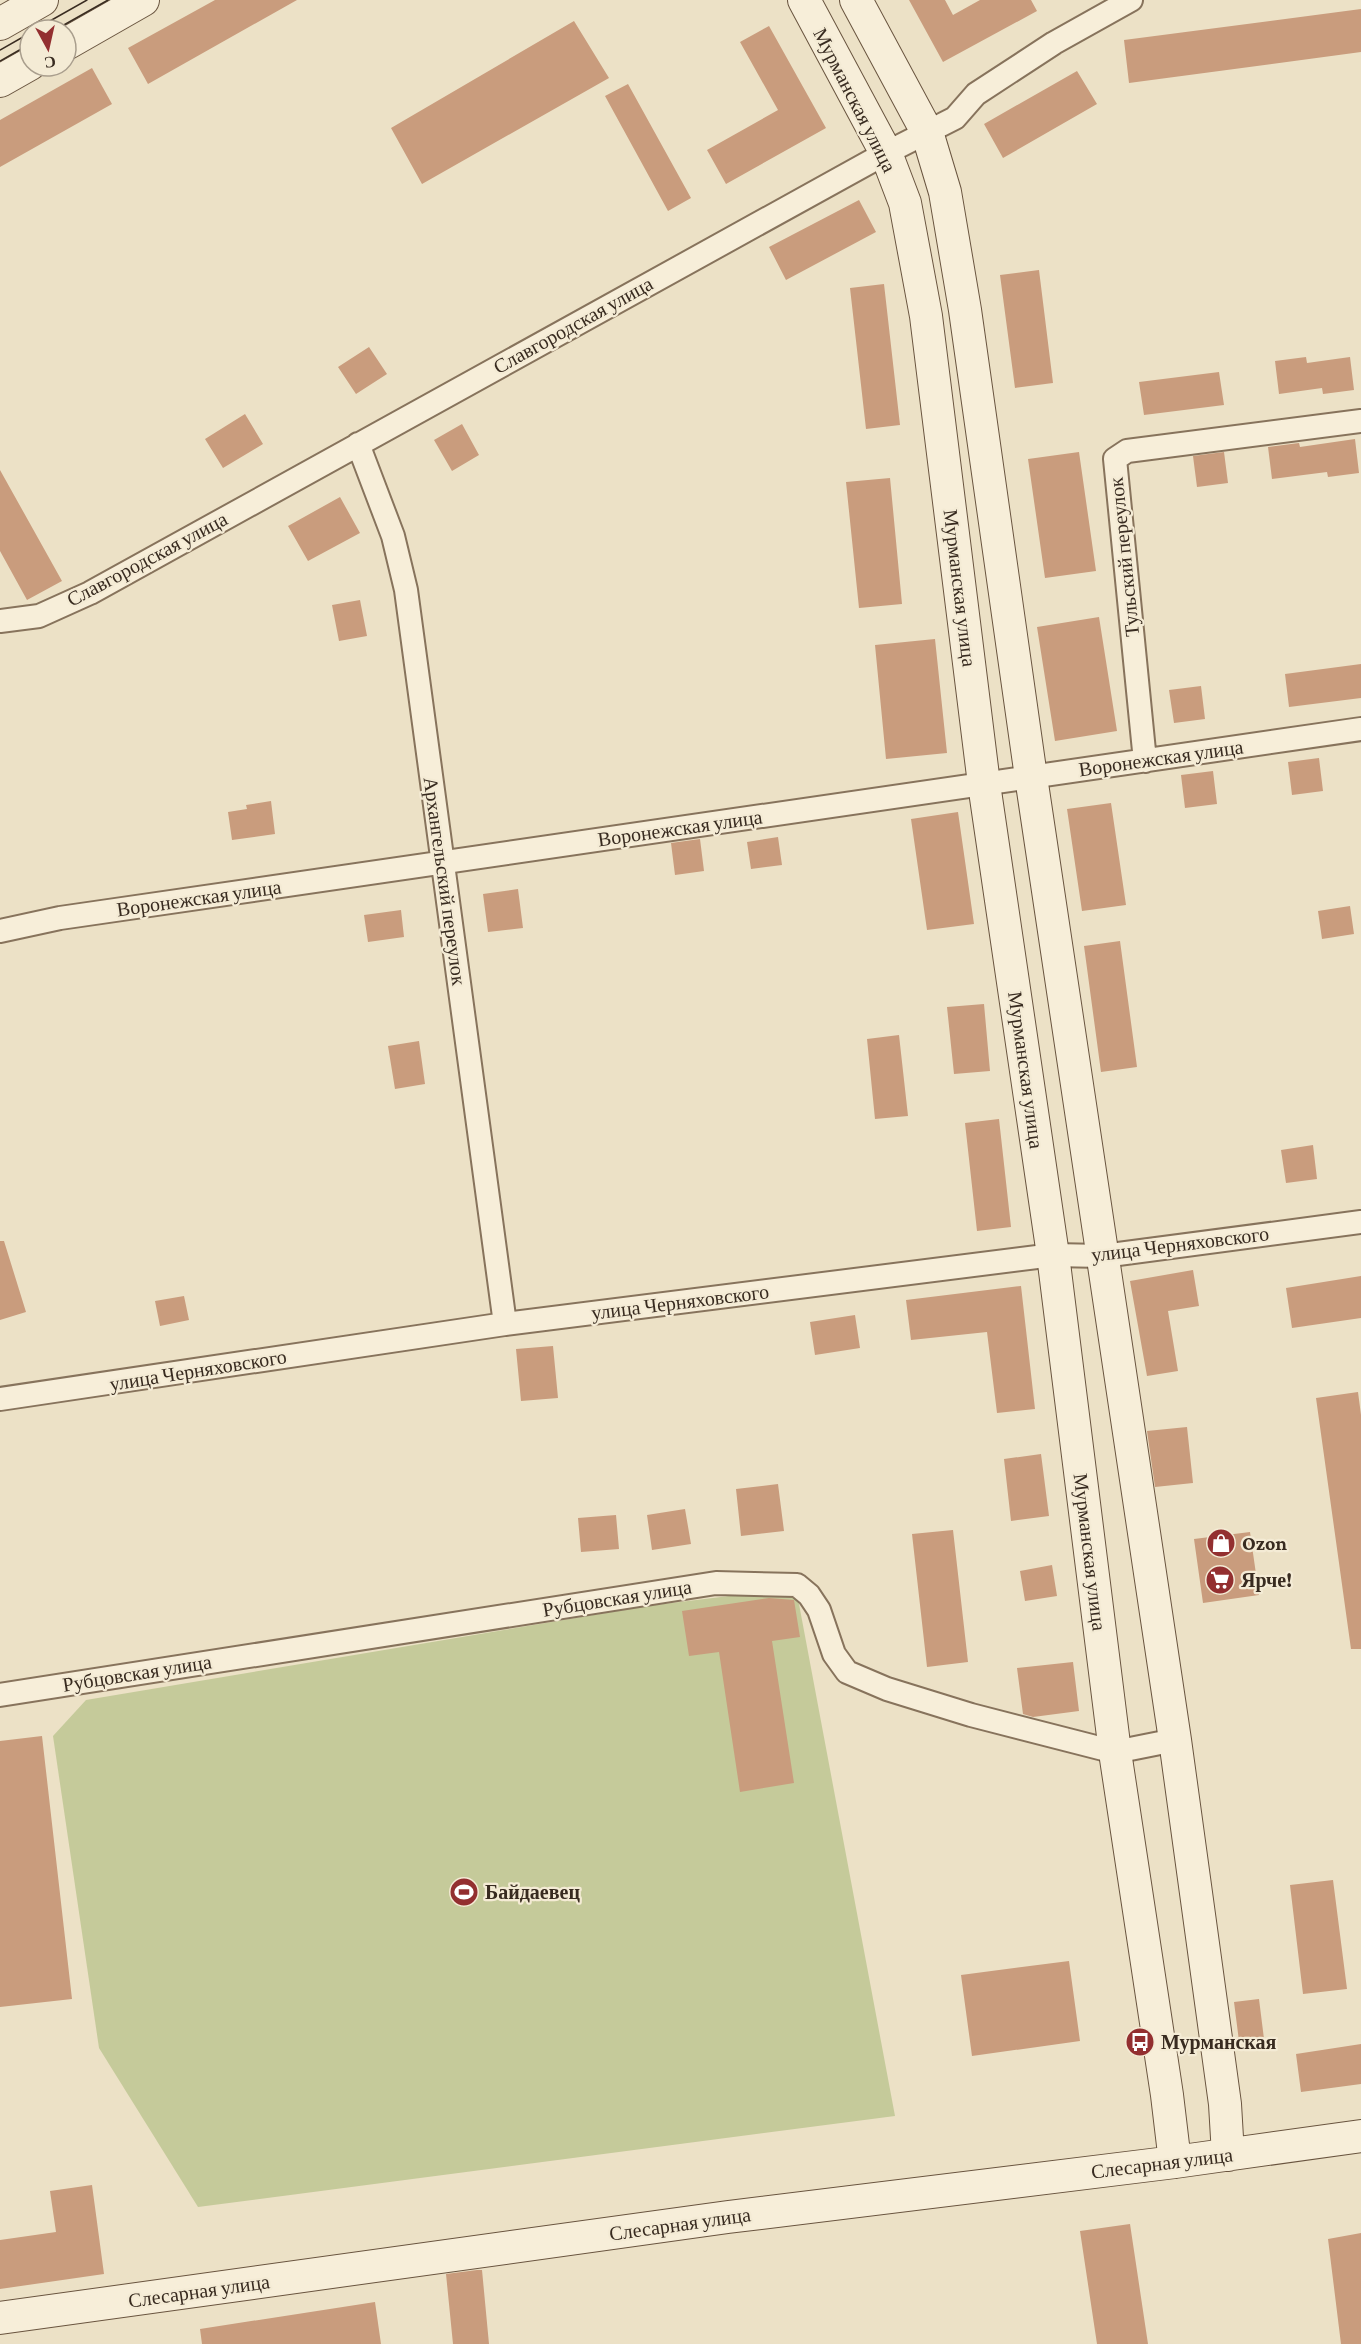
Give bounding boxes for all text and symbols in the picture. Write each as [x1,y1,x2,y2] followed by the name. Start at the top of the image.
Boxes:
[18,18,78,78] north arrow
[808,24,901,176] street label: Мурманская улица
[43,53,57,72] text: С
[490,272,657,379] street label: Славгородская улица
[1105,476,1144,638] street label: Тульский переулок
[63,507,232,611] street label: Славгородская улица
[938,508,981,668] street label: Мурманская улица
[1077,736,1245,781] street label: Воронежская улица
[418,775,471,987] street label: Архангельский переулок
[596,806,764,851] street label: Воронежская улица
[115,876,283,921] street label: Воронежская улица
[1003,990,1048,1150] street label: Мурманская улица
[1090,1222,1270,1267] street label: улица Черняховского
[590,1280,770,1325] street label: улица Черняховского
[108,1345,288,1396] street label: улица Черняховского
[1068,1472,1111,1632] street label: Мурманская улица
[1205,1527,1237,1559] shop icon: Ozon
[1242,1532,1287,1554] place label: Ozon
[1204,1564,1236,1596] supermarket icon: Ярче!
[1241,1569,1292,1592] place label: Ярче!
[541,1575,693,1622] street label: Рубцовская улица
[61,1650,213,1697] street label: Рубцовская улица
[448,1876,480,1908] sports icon: Байдаевец
[485,1881,580,1903] place label: Байдаевец
[1124,2026,1156,2058] bus stop icon: Мурманская
[1161,2031,1277,2054] place label: Мурманская
[1090,2143,1234,2184] street label: Слесарная улица
[608,2203,752,2246] street label: Слесарная улица
[127,2270,271,2313] street label: Слесарная улица

